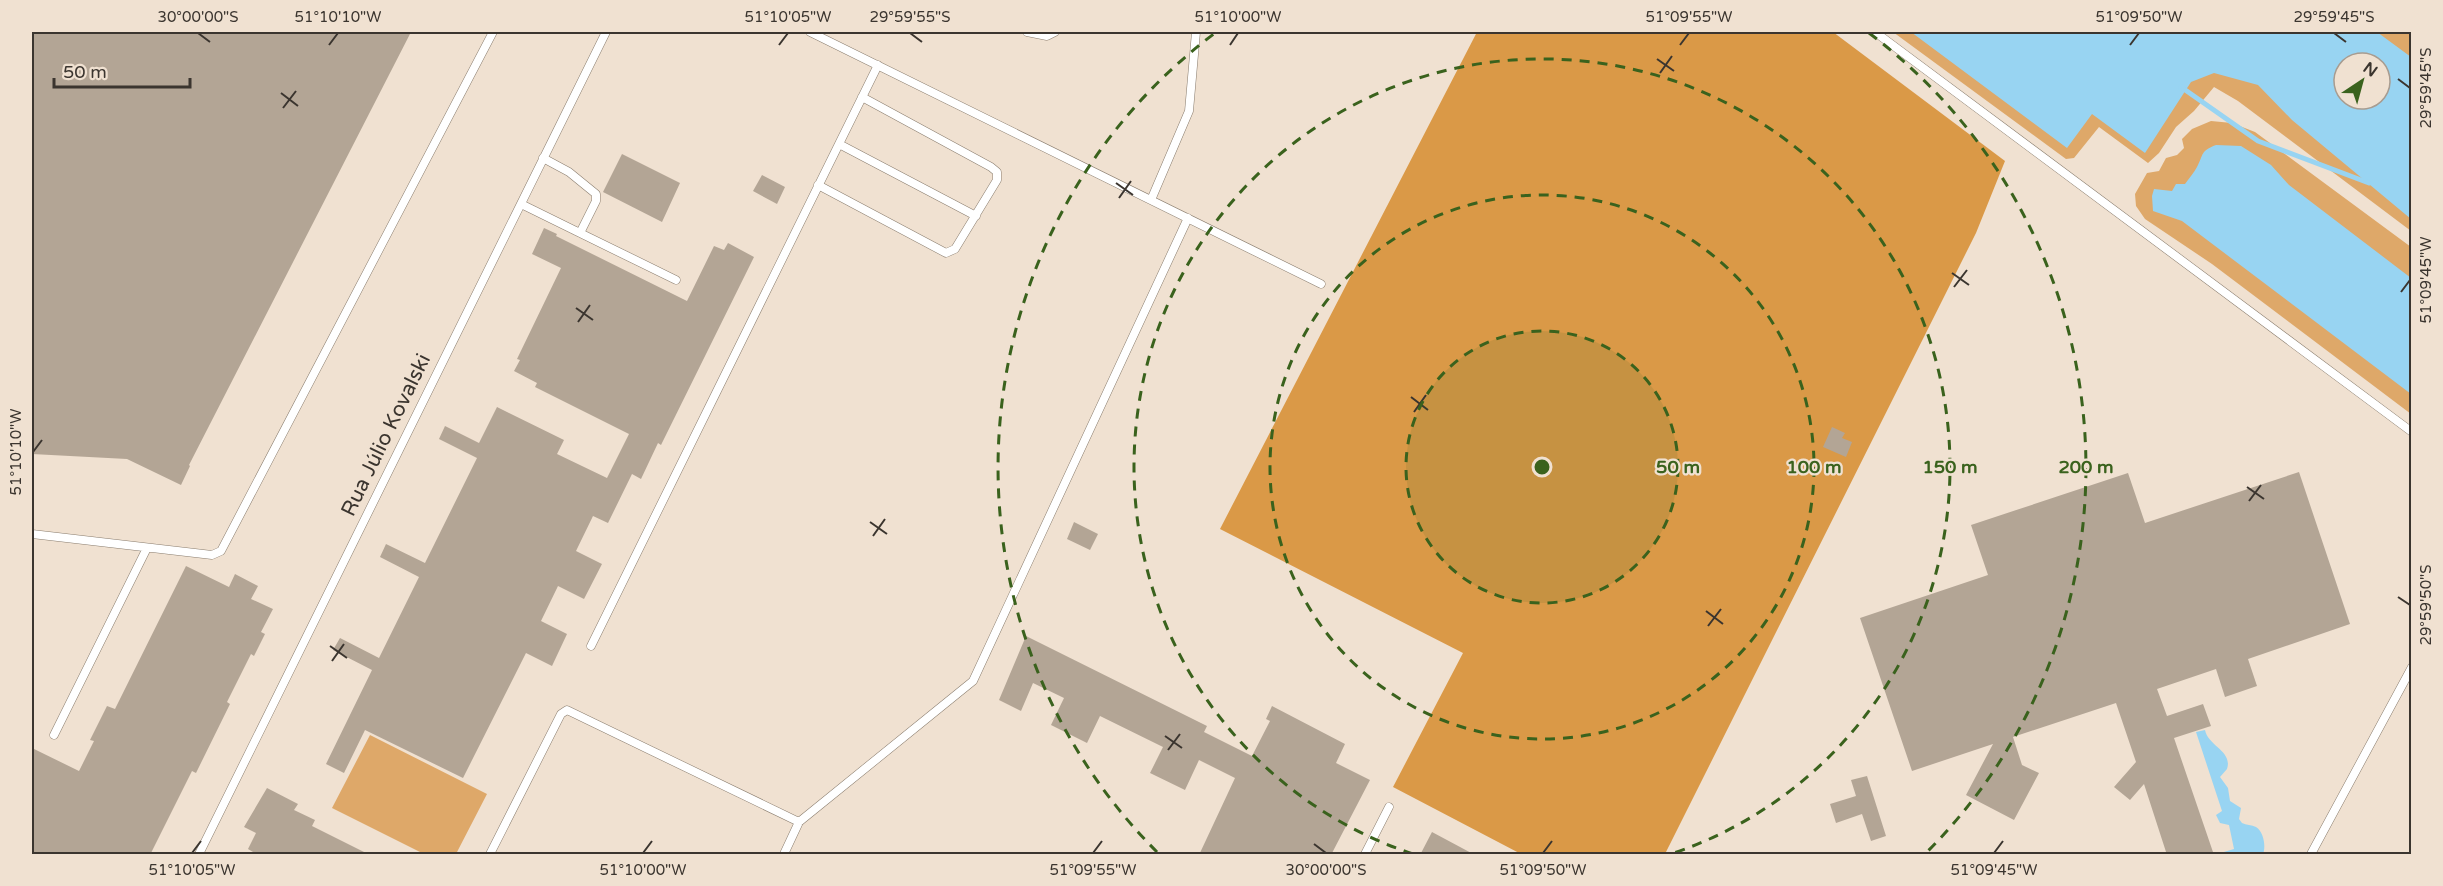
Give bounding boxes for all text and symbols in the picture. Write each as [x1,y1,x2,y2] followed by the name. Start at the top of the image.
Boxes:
[158,8,238,26] text: 30°00'00"S
[295,8,381,26] text: 51°10'10"W
[745,8,831,26] text: 51°10'05"W
[870,8,950,26] text: 29°59'55"S
[1195,8,1281,26] text: 51°10'00"W
[1646,8,1732,26] text: 51°09'55"W
[2096,8,2182,26] text: 51°09'50"W
[2294,8,2374,26] text: 29°59'45"S
[2417,48,2435,128] text: 29°59'45"S
[54,51,190,89] scale bar
[2332,51,2392,111] north arrow
[2359,58,2381,82] text: N
[63,61,107,83] text: 50 m
[2417,237,2435,323] text: 51°09'45"W
[336,350,436,520] street label: Rua Júlio Kovalski
[7,409,25,495] text: 51°10'10"W
[1656,456,1700,478] text: 50 m
[1786,456,1842,478] text: 100 m
[1922,456,1978,478] text: 150 m
[2058,456,2114,478] text: 200 m
[1532,457,1552,477] centre of rings
[2417,565,2435,645] text: 29°59'50"S
[149,861,235,879] text: 51°10'05"W
[600,861,686,879] text: 51°10'00"W
[1050,861,1136,879] text: 51°09'55"W
[1286,861,1366,879] text: 30°00'00"S
[1500,861,1586,879] text: 51°09'50"W
[1951,861,2037,879] text: 51°09'45"W

